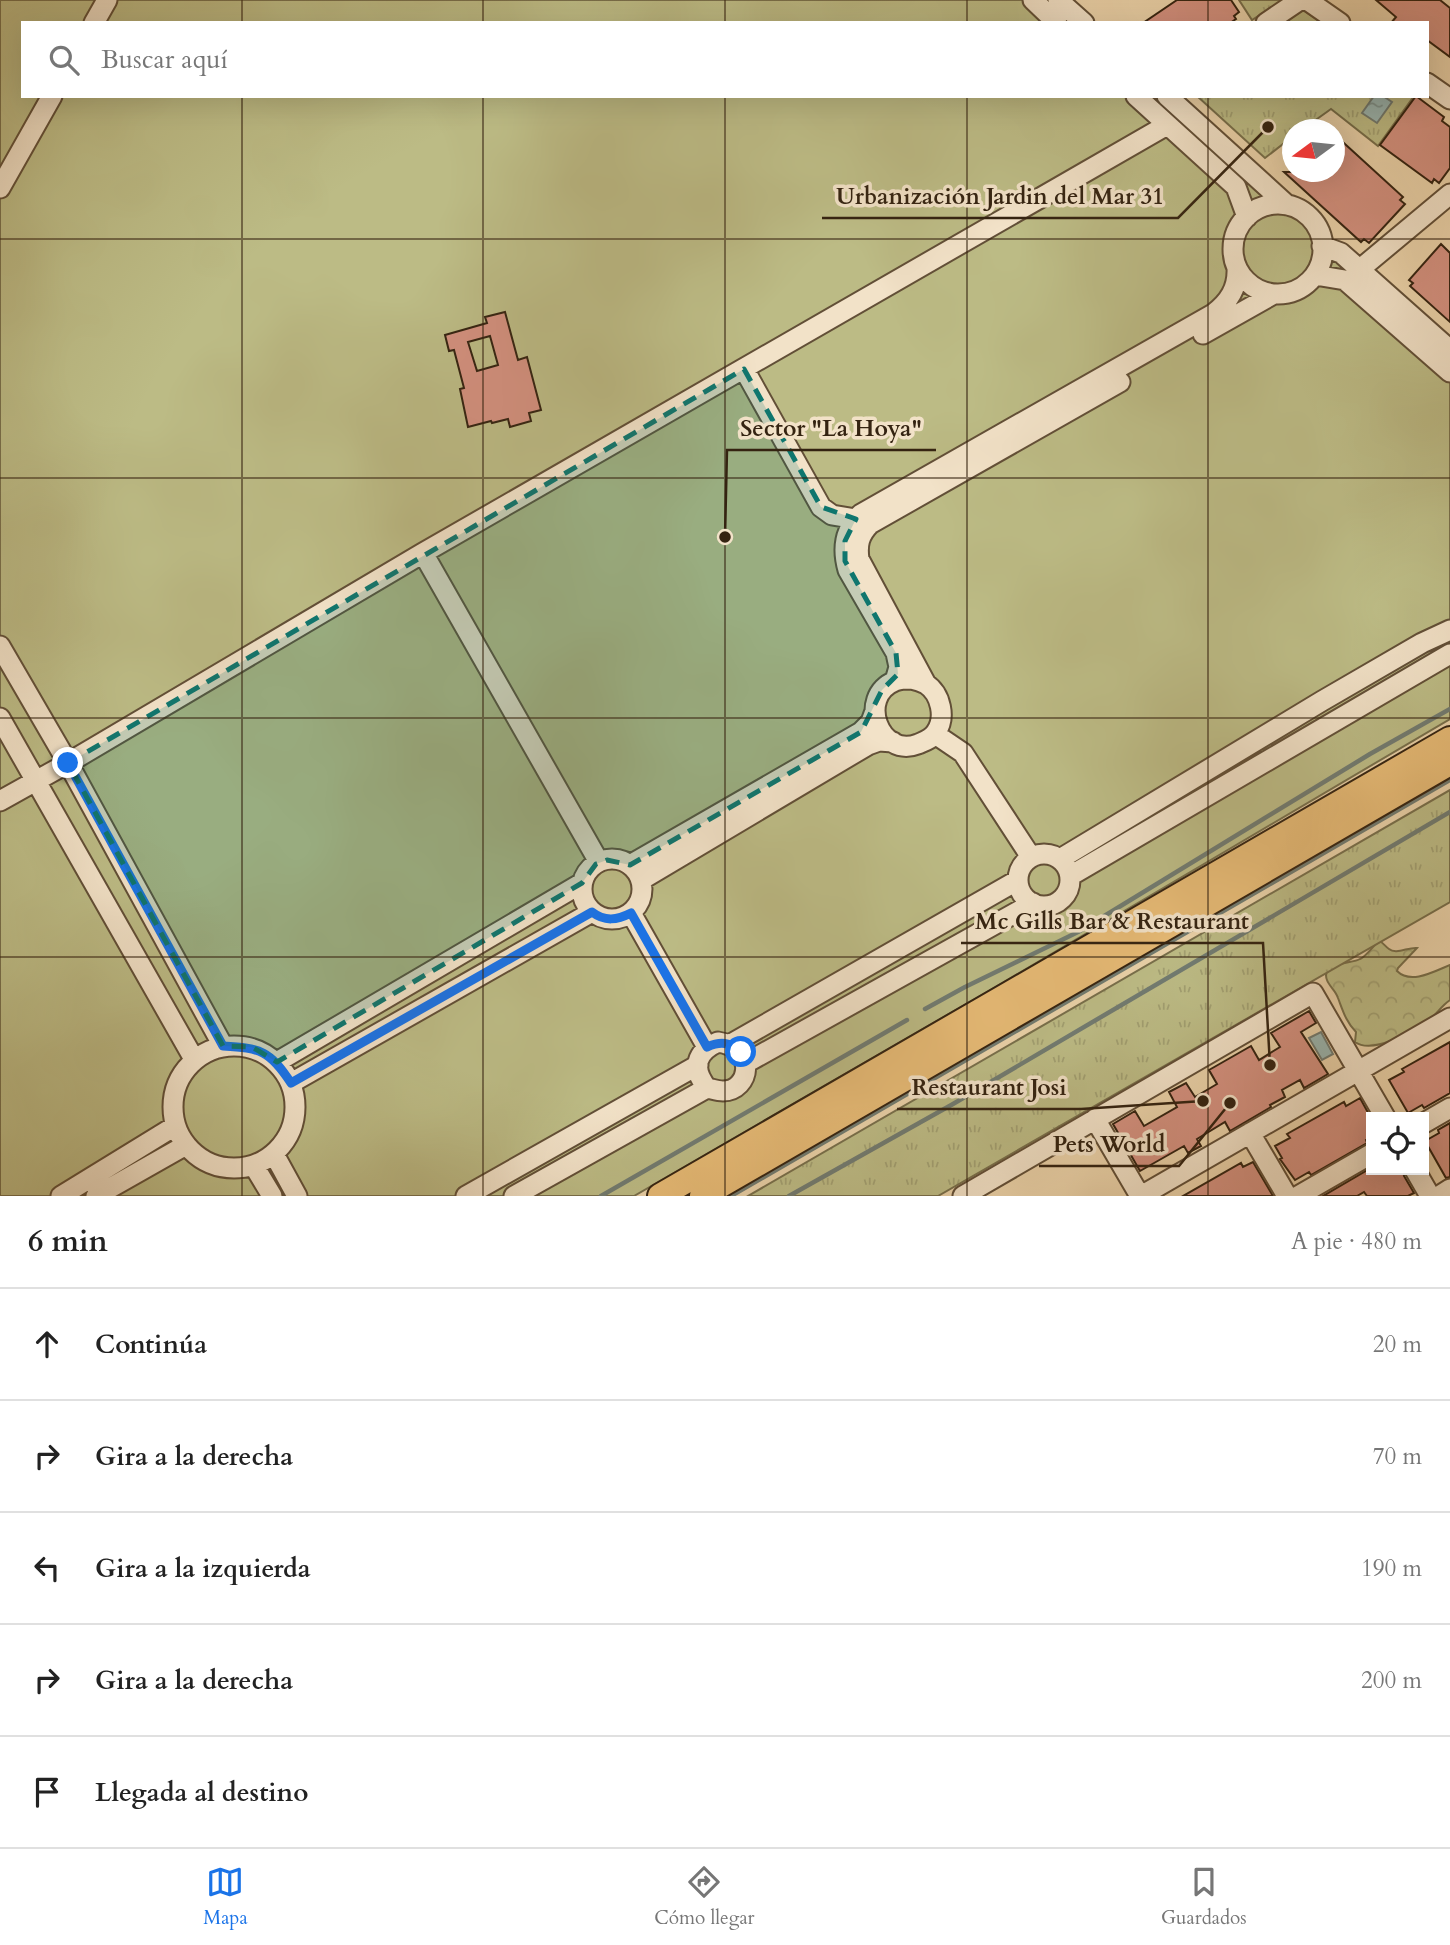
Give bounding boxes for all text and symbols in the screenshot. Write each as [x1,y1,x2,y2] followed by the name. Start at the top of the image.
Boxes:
[21,21,1429,98] search box
[45,41,83,79] icon: search
[101,42,228,77] text: Buscar aquí
[1282,119,1345,182] north arrow
[822,174,1178,218] callout: Urbanización Jardin del Mar 31
[836,181,1164,212] text: Urbanización Jardin del Mar 31
[727,406,936,450] callout: Sector "La Hoya"
[740,413,922,444] text: Sector "La Hoya"
[52,747,83,778] route end
[961,899,1263,943] callout: Mc Gills Bar & Restaurant
[975,906,1249,937] text: Mc Gills Bar & Restaurant
[725,1036,756,1067] route start
[897,1065,1081,1109] callout: Restaurant Josi
[911,1072,1067,1103] text: Restaurant Josi
[1366,1112,1429,1175] map controls
[1366,1112,1429,1175] button: locate
[1039,1122,1179,1166] callout: Pets World
[1053,1129,1165,1160] text: Pets World
[28,1221,108,1262] text: 6 min
[1291,1226,1422,1257] text: A pie · 480 m
[28,1325,66,1363] icon: ahead
[95,1327,207,1362] text: Continúa
[1373,1329,1422,1360] text: 20 m
[28,1437,66,1475] icon: right
[95,1439,293,1474] text: Gira a la derecha
[1373,1441,1422,1472] text: 70 m
[28,1549,66,1587] icon: left
[95,1551,311,1586] text: Gira a la izquierda
[1361,1553,1422,1584] text: 190 m
[28,1661,66,1699] icon: right
[95,1663,293,1698] text: Gira a la derecha
[1361,1665,1422,1696] text: 200 m
[28,1773,66,1811] icon: arrive
[95,1775,309,1810] text: Llegada al destino
[203,1863,248,1931] tab: Mapa
[654,1863,755,1931] tab: Cómo llegar
[1161,1863,1247,1931] tab: Guardados

